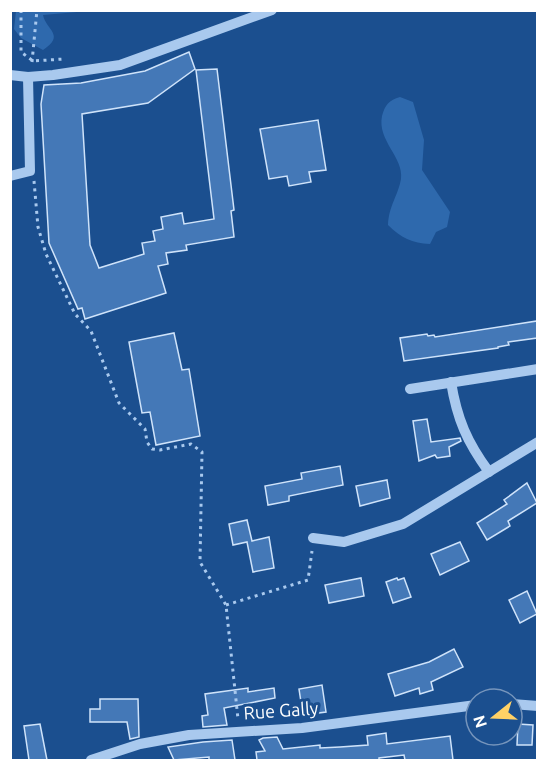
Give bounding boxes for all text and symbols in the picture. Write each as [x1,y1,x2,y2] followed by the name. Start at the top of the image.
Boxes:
[464,687,524,747] north arrow
[243,697,319,723] street label: Rue Gally
[469,713,490,730] text: N

